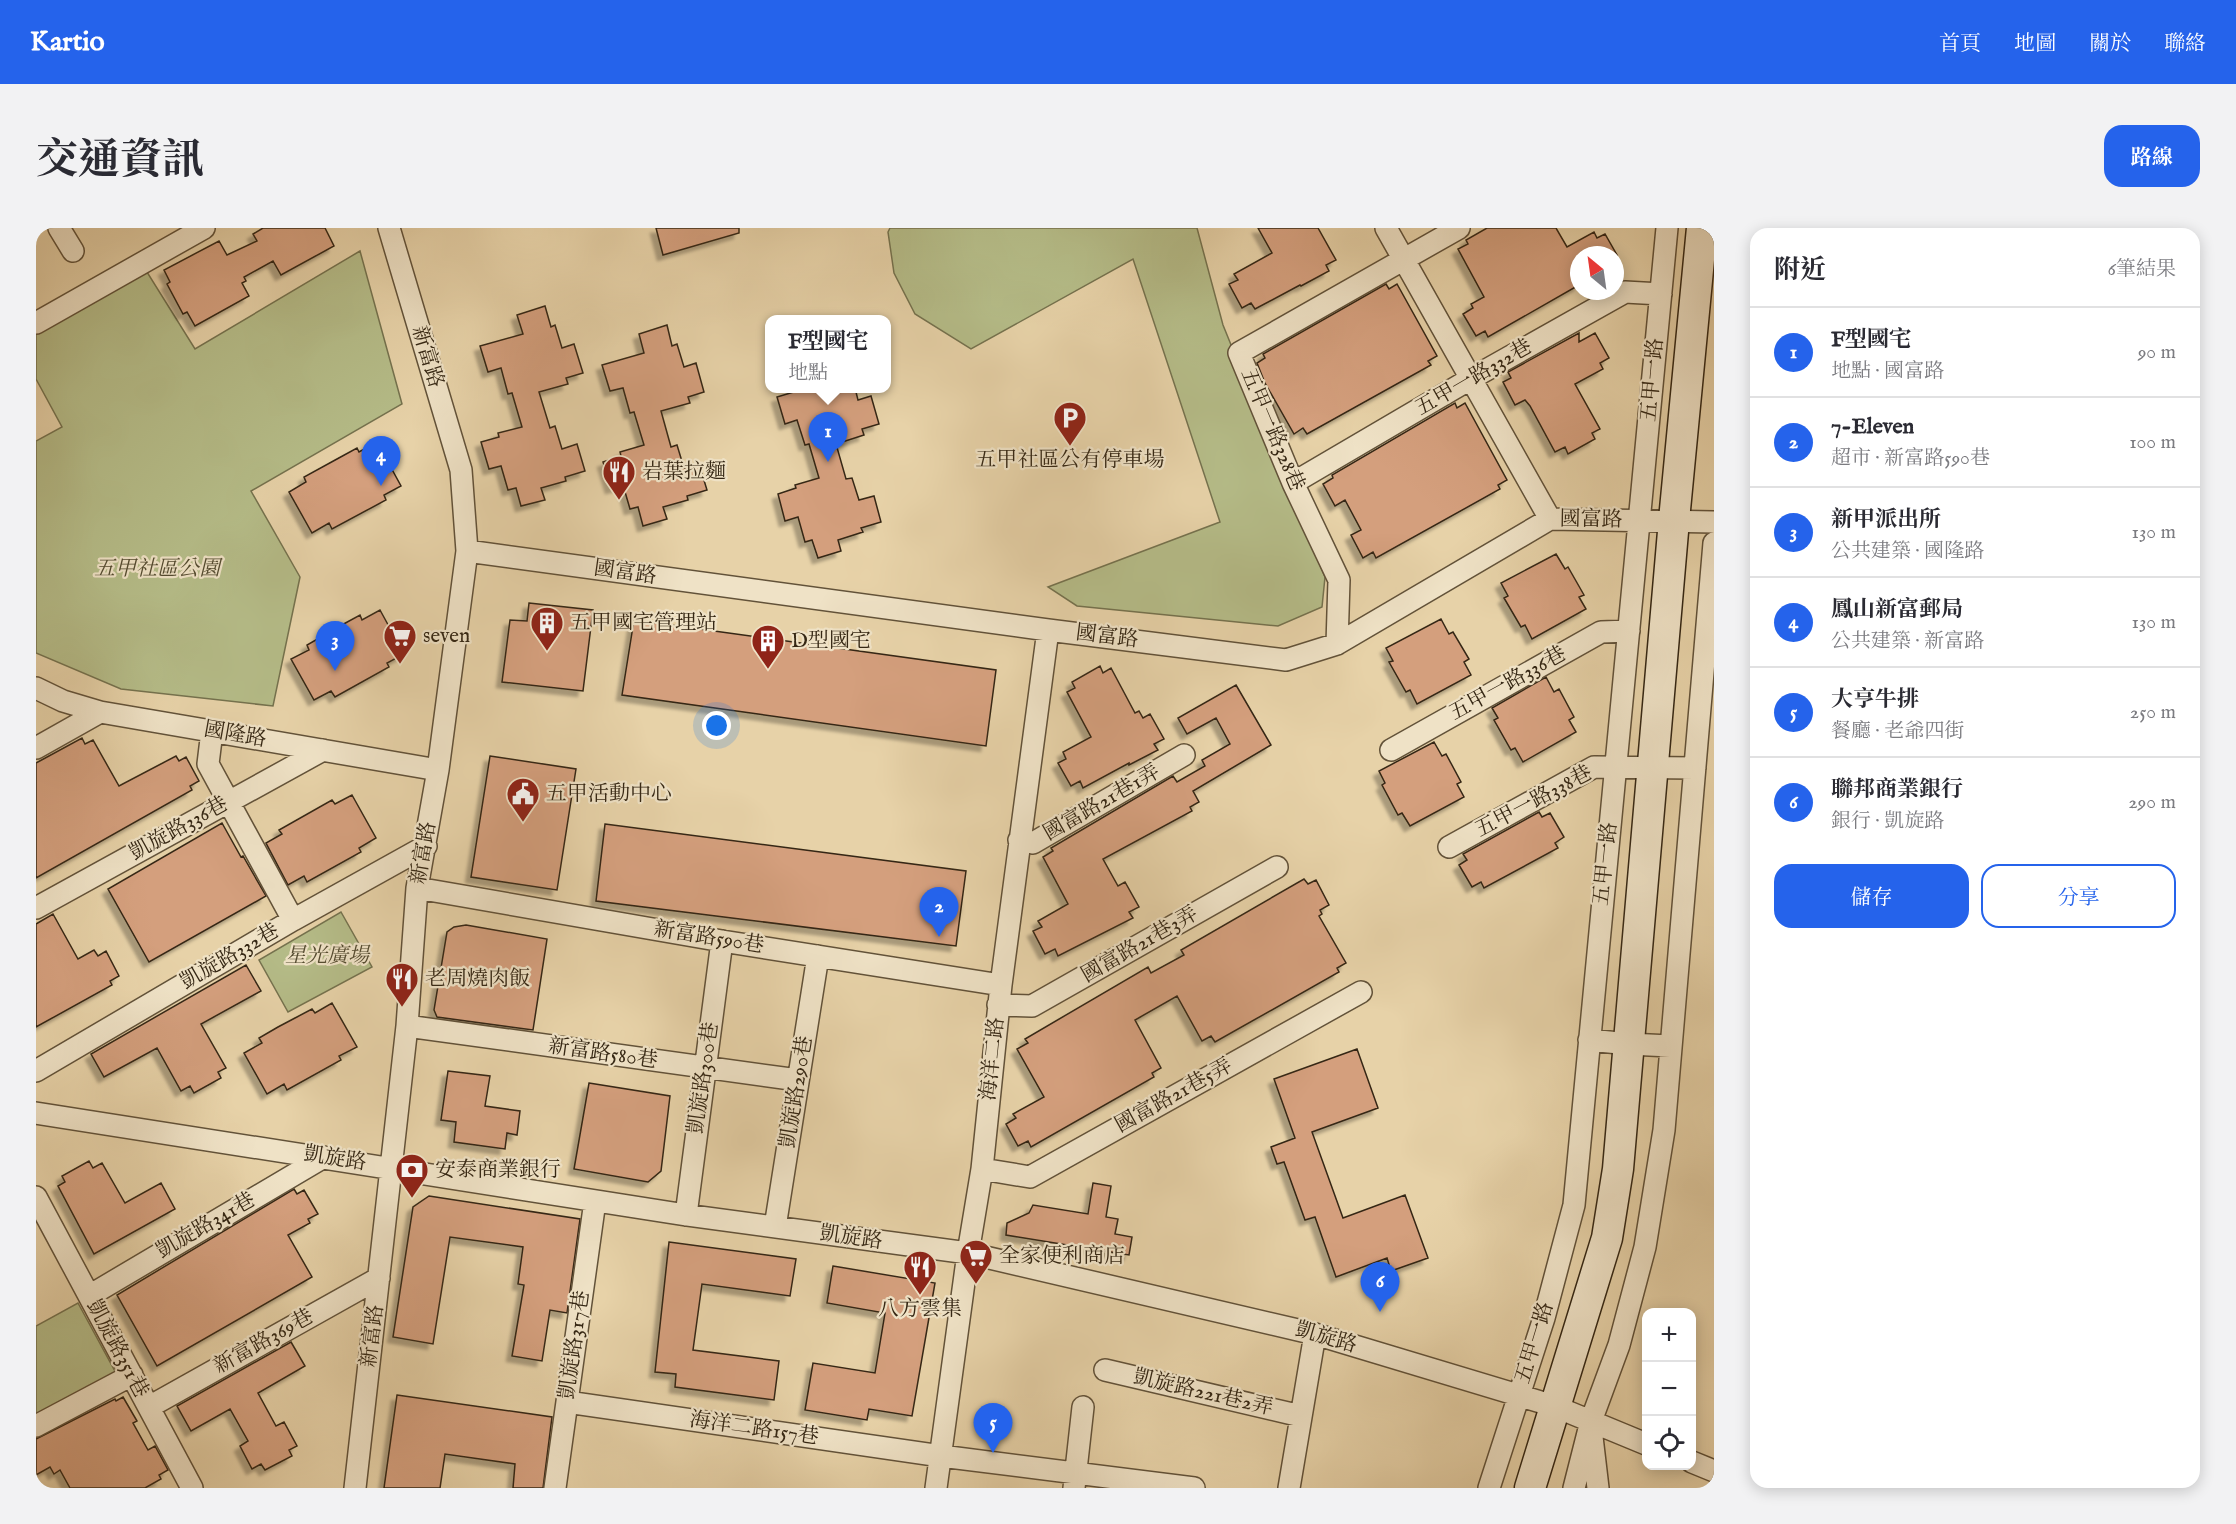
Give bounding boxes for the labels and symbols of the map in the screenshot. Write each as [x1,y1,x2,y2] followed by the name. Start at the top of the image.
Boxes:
[1570,246,1624,300] north arrow
[405,323,449,391] street label: 新富路
[1411,334,1537,422] street label: 五甲一路332巷
[1636,337,1670,423] street label: 五甲一路
[1234,364,1310,496] street label: 五甲一路328巷
[1052,400,1088,447] parking icon: 五甲社區公有停車場
[808,412,848,462] pin: 1
[362,436,400,486] pin: 4
[976,447,1165,474] place label: 五甲社區公有停車場
[601,454,637,501] restaurant icon: 岩葉拉麵
[642,459,726,486] place label: 岩葉拉麵
[1559,506,1623,534] street label: 國富路
[592,555,658,591] street label: 國富路
[94,556,223,583] park label: 五甲社區公園
[529,605,565,652] building icon: 五甲國宅管理站
[570,610,717,637] place label: 五甲國宅管理站
[382,618,418,665] supermarket icon: seven
[1074,620,1140,654] street label: 國富路
[316,622,354,671] pin: 3
[423,623,470,650] place label: seven
[750,623,786,670] building icon: D型國宅
[791,628,871,655] place label: D型國宅
[1445,641,1571,727] street label: 五甲一路336巷
[702,711,731,740] your location
[202,716,268,754] street label: 國隆路
[1039,759,1165,847] street label: 國富路21巷1弄
[1471,760,1597,844] street label: 五甲一路338巷
[505,776,541,823] public building icon: 五甲活動中心
[546,781,672,808] place label: 五甲活動中心
[125,791,233,867] street label: 凱旋路336巷
[405,820,443,886] street label: 新富路
[1588,821,1624,907] street label: 五甲一路
[920,888,958,937] pin: 2
[1077,901,1203,989] street label: 國富路21巷3弄
[652,916,766,960] street label: 新富路590巷
[176,918,284,996] street label: 凱旋路332巷
[285,943,371,970] park label: 星光廣場
[384,961,420,1008] restaurant icon: 老周燒肉飯
[425,966,530,993] place label: 老周燒肉飯
[975,1016,1011,1102] street label: 海洋二路
[683,1020,725,1136] street label: 凱旋路300巷
[547,1033,659,1075] street label: 新富路580巷
[775,1034,819,1150] street label: 凱旋路290巷
[1110,1053,1238,1139] street label: 國富路21巷5弄
[302,1141,368,1177] street label: 凱旋路
[394,1152,430,1199] bank icon: 安泰商業銀行
[435,1157,561,1184] place label: 安泰商業銀行
[152,1187,260,1265] street label: 凱旋路341巷
[818,1220,884,1256] street label: 凱旋路
[958,1238,994,1285] supermarket icon: 全家便利商店
[999,1243,1125,1270] place label: 全家便利商店
[902,1249,938,1296] restaurant icon: 八方雲集
[1360,1262,1400,1312] pin: 6
[554,1289,596,1401] street label: 凱旋路317巷
[80,1295,154,1403] street label: 凱旋路351巷
[878,1296,962,1323] place label: 八方雲集
[1510,1299,1560,1387] street label: 五甲一路
[356,1303,390,1369] street label: 新富路
[209,1304,319,1380] street label: 新富路369巷
[1292,1316,1360,1360] street label: 凱旋路
[1131,1364,1275,1422] street label: 凱旋路221巷2弄
[974,1404,1012,1453] pin: 5
[688,1407,820,1451] street label: 海洋二路157巷

